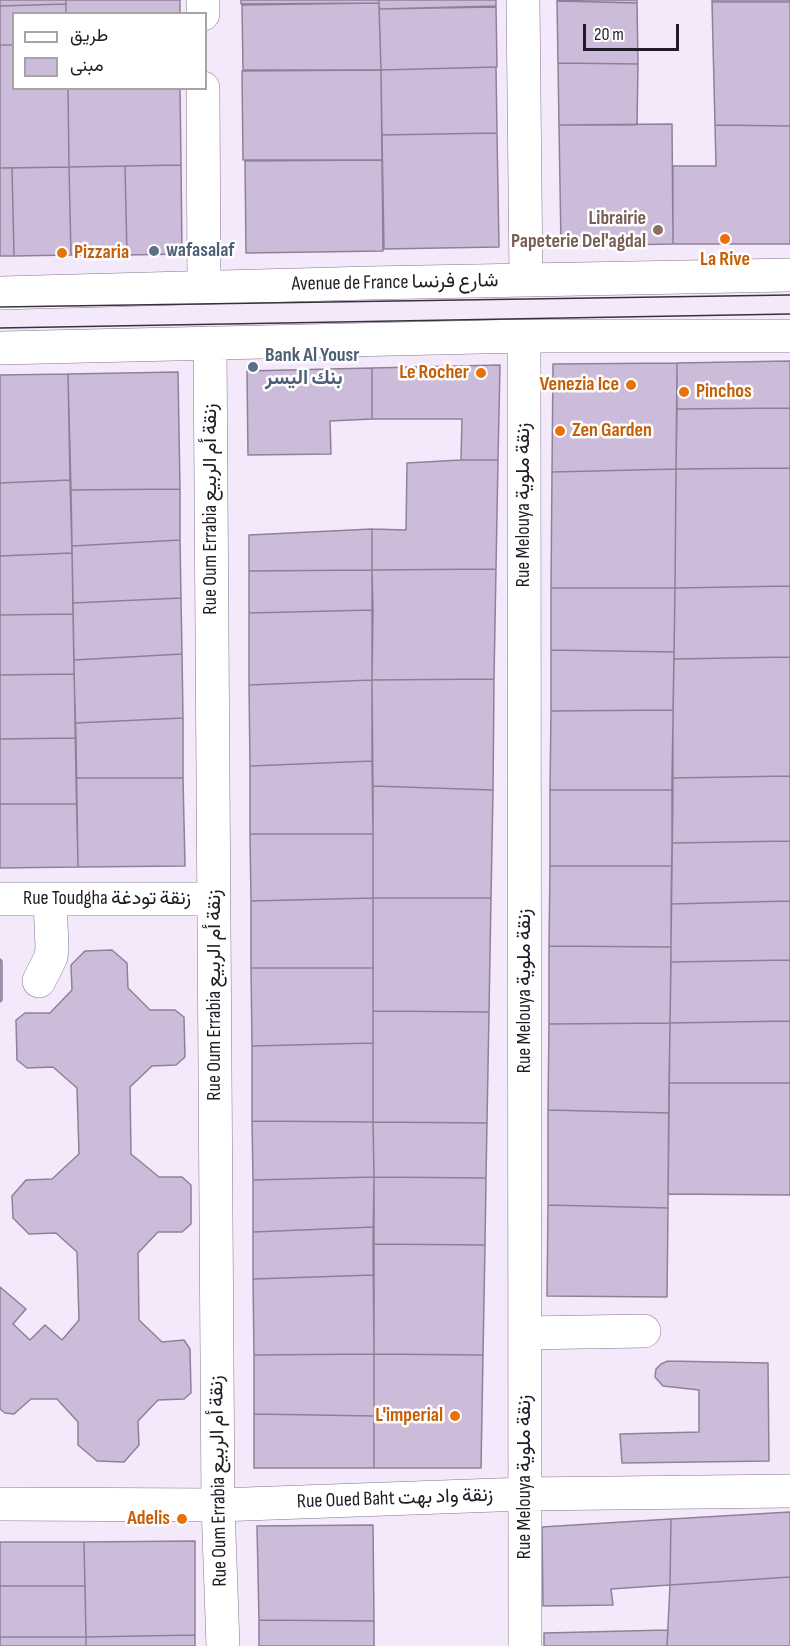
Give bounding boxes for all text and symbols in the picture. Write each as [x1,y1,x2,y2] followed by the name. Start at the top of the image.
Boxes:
[12,12,207,90] legend
[586,12,682,50] scale bar
[594,24,624,45] text: 20 m
[70,25,108,46] text: طريق
[70,55,104,76] text: مبنى
[511,207,646,254] place label: Librairie Papeterie Del'agdal
[651,223,665,237] marker: Librairie Papeterie Del'agdal
[718,232,732,246] marker: La Rive
[166,239,235,263] place label: wafasalaf
[74,241,129,265] place label: Pizzaria
[147,244,161,258] marker: wafasalaf
[55,246,69,260] marker: Pizzaria
[700,248,750,272] place label: La Rive
[291,269,499,297] street label: Avenue de France شارع فرنسا
[265,344,359,391] place label: Bank Al Yousr بنك اليسر
[246,360,260,374] marker: Bank Al Yousr بنك اليسر
[399,361,469,385] place label: Le Rocher
[474,366,488,380] marker: Le Rocher
[540,373,619,397] place label: Venezia Ice
[624,378,638,392] marker: Venezia Ice
[696,380,752,404] place label: Pinchos
[677,385,691,399] marker: Pinchos
[199,403,223,615] street label: Rue Oum Errabia زنقة أم الربيع
[572,419,652,443] place label: Zen Garden
[512,423,536,587] street label: Rue Melouya زنقة ملوية
[553,424,567,438] marker: Zen Garden
[23,887,191,911] street label: Rue Toudgha زنقة تودغة
[203,889,227,1101] street label: Rue Oum Errabia زنقة أم الربيع
[513,909,537,1073] street label: Rue Melouya زنقة ملوية
[205,1375,233,1587] street label: Rue Oum Errabia زنقة أم الربيع
[513,1395,537,1559] street label: Rue Melouya زنقة ملوية
[375,1404,443,1428] place label: L'imperial
[448,1409,462,1423] marker: L'imperial
[296,1484,494,1514] street label: Rue Oued Baht زنقة واد بهت
[127,1507,170,1531] place label: Adelis
[175,1512,189,1526] marker: Adelis

